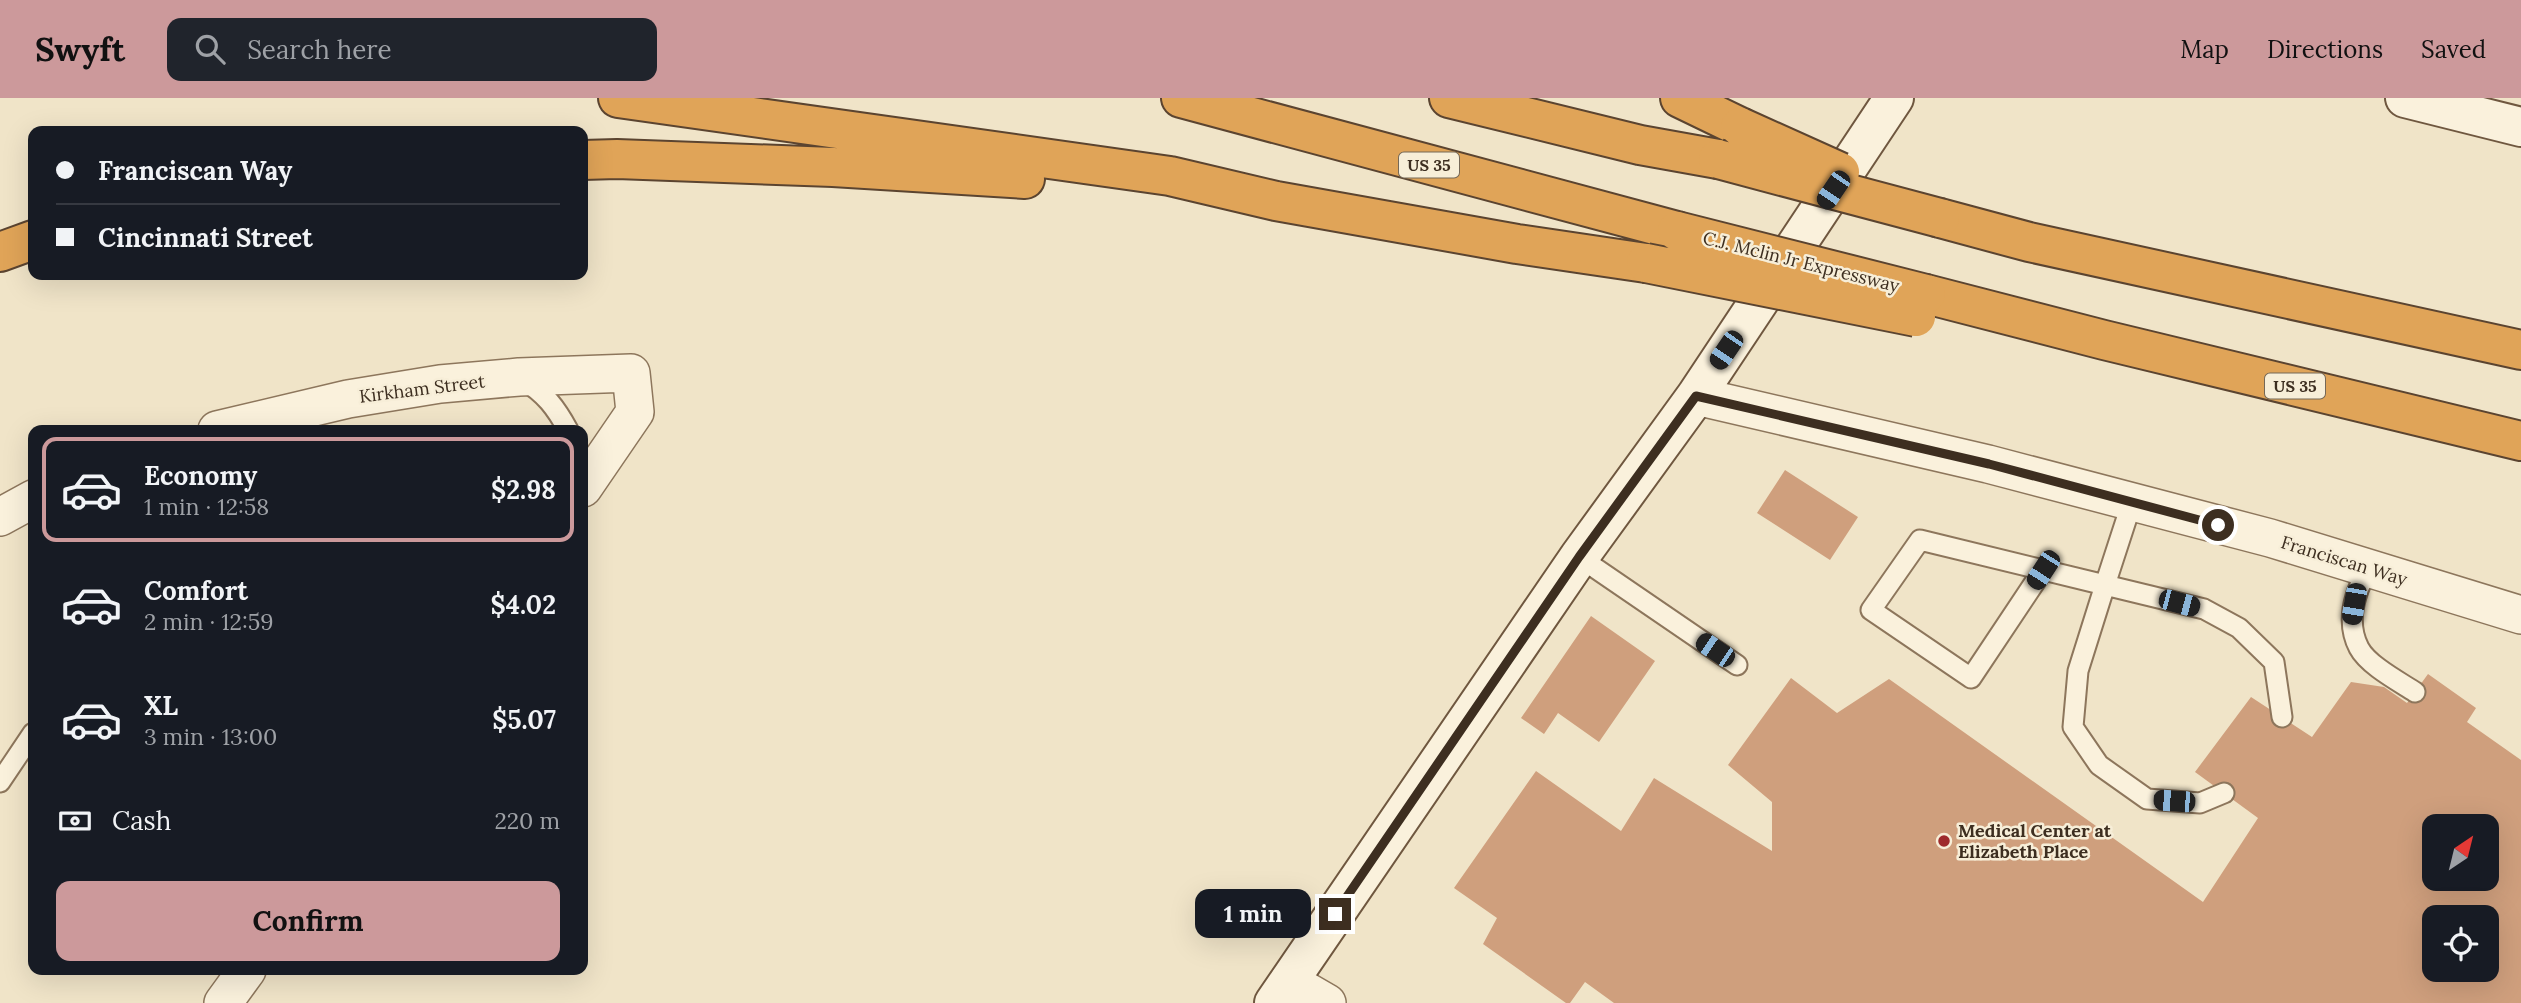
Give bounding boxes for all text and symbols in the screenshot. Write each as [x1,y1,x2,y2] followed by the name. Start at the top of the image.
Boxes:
[167,18,657,81] search box
[35,28,125,70] text: Swyft
[191,30,229,68] icon: search
[247,33,391,66] text: Search here
[2180,34,2229,65] text: Map
[2267,34,2383,65] text: Directions
[2421,34,2486,65] text: Saved
[1399,152,1459,178] road number: US 35
[98,154,292,187] text: Franciscan Way
[1813,167,1854,213] car
[98,221,313,254] text: Cincinnati Street
[1700,226,1902,297] street label: C.J. Mclin Jr Expressway
[1706,327,1747,373] car
[358,369,486,408] street label: Kirkham Street
[2265,374,2325,398] road number: US 35
[60,458,123,521] icon: car
[144,459,257,492] text: Economy
[491,473,556,506] text: $2.98
[144,492,269,521] text: 1 min · 12:58
[2202,509,2234,541] route start
[2278,530,2411,591] street label: Franciscan Way
[2023,547,2064,593] car
[60,573,123,636] icon: car
[144,574,248,607] text: Comfort
[2341,581,2368,627] car
[2156,587,2203,619] car
[490,588,556,621] text: $4.02
[144,607,274,636] text: 2 min · 12:59
[1692,630,1739,670] car
[60,688,123,751] icon: car
[144,689,178,722] text: XL
[492,703,556,736] text: $5.07
[144,722,277,751] text: 3 min · 13:00
[2153,789,2196,813] car
[56,802,94,840] icon: cash
[112,804,171,837] text: Cash
[494,806,560,835] text: 220 m
[2422,814,2499,891] north arrow
[2422,814,2499,982] map controls
[1958,819,2112,863] place label: Medical Center at Elizabeth Place
[1936,833,1952,849] marker: Medical Center at Elizabeth Place
[56,881,560,961] button: Confirm
[1195,890,1310,938] callout: 1 min
[1319,898,1351,930] route end
[1224,899,1282,928] text: 1 min
[2422,905,2499,982] button: locate

